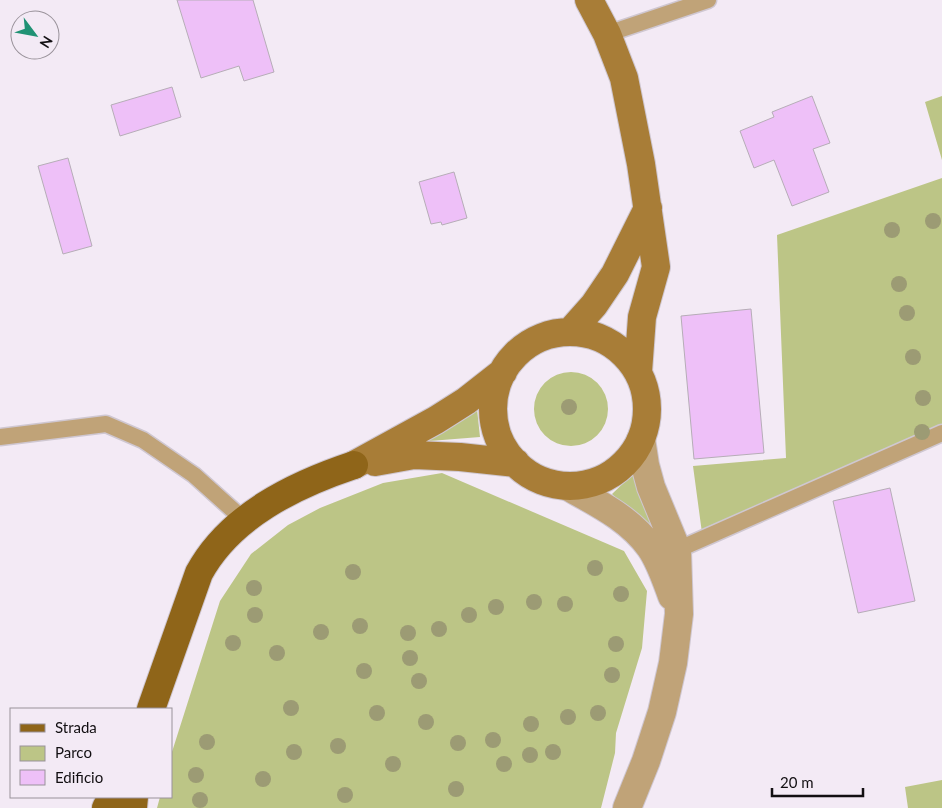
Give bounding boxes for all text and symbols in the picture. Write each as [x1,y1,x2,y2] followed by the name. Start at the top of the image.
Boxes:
[10,10,60,60] north arrow
[36,33,57,51] text: N
[10,708,172,798] legend
[55,718,97,736] text: Strada
[55,743,92,761] text: Parco
[772,766,863,798] scale bar
[55,768,103,786] text: Edificio
[780,773,814,791] text: 20 m

